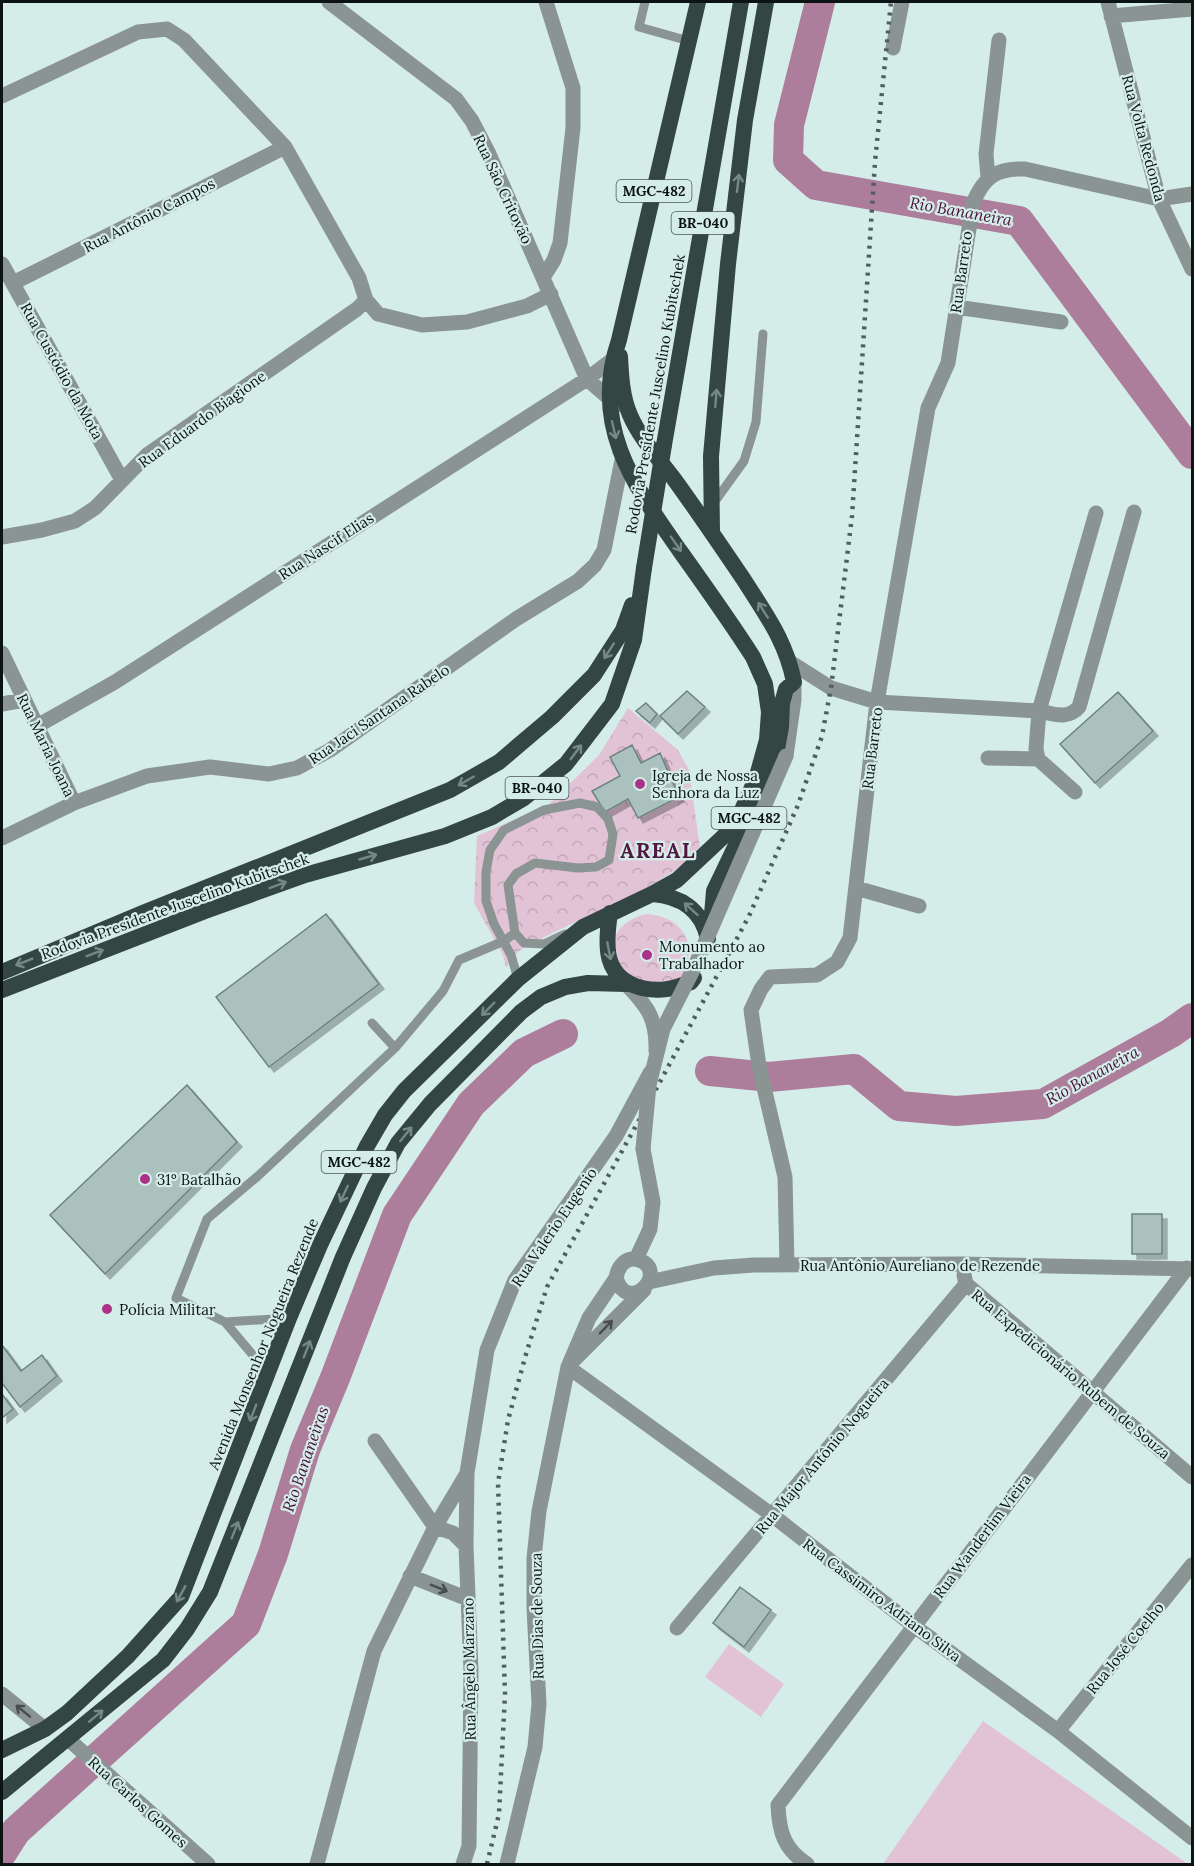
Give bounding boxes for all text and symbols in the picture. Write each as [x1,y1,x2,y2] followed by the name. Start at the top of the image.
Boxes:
[1118,72,1170,204] street label: Rua Volta Redonda
[469,131,537,247] street label: Rua São Critovão
[80,174,218,256] street label: Rua Antônio Campos
[732,174,743,194] one-way arrow
[616,180,692,202] road number: MGC-482
[908,192,1014,230] water label: Rio Bananeira
[672,212,734,234] road number: BR-040
[946,230,976,314] street label: Rua Barreto
[621,253,689,535] street label: Rodovia Presidente Juscelino Kubitschek
[16,299,108,443] street label: Rua Custódio da Mota
[134,366,270,472] street label: Rua Eduardo Biagione
[711,389,722,409] one-way arrow
[609,420,620,439] one-way arrow
[275,508,377,584] street label: Rua Nascif Elias
[670,536,682,552] one-way arrow
[756,602,769,619] one-way arrow
[603,642,615,659] one-way arrow
[305,660,453,768] street label: Rua Jaci Santana Rabelo
[13,690,79,800] street label: Rua Maria Joana
[858,706,886,790] street label: Rua Barreto
[569,744,582,760] one-way arrow
[652,766,760,802] place label: Igreja de Nossa Senhora da Luz
[458,775,475,787] one-way arrow
[506,777,568,799] road number: BR-040
[633,777,647,791] marker: Igreja de Nossa Senhora da Luz
[712,807,786,829] road number: MGC-482
[620,837,696,864] district label: AREAL
[38,849,312,963] street label: Rodovia Presidente Juscelino Kubitschek
[358,851,377,862] one-way arrow
[268,878,286,889] one-way arrow
[684,902,699,916] one-way arrow
[659,937,765,973] place label: Monumento ao Trabalhador
[604,940,615,960] one-way arrow
[85,947,104,958] one-way arrow
[640,948,654,962] marker: Monumento ao Trabalhador
[15,958,34,969] one-way arrow
[480,1001,495,1016] one-way arrow
[1042,1041,1142,1109] water label: Rio Bananeira
[399,1126,412,1142] one-way arrow
[322,1151,397,1173] road number: MGC-482
[507,1164,601,1290] street label: Rua Valerio Eugenio
[157,1170,241,1189] place label: 31° Batalhão
[138,1172,152,1186] marker: 31° Batalhão
[338,1184,350,1202] one-way arrow
[203,1215,322,1474] street label: Avenida Monsenhor Nogueira Rezende
[800,1256,1040,1275] street label: Rua Antônio Aureliano de Rezende
[968,1285,1175,1463] street label: Rua Expedicionário Rubem de Souza
[119,1300,216,1319] place label: Polícia Militar
[100,1302,114,1316] marker: Polícia Militar
[599,1320,613,1335] one-way arrow
[302,1340,313,1358] one-way arrow
[751,1374,893,1538] street label: Rua Major Antônio Nogueira
[247,1403,258,1421] one-way arrow
[278,1403,332,1514] water label: Rio Bananeiras
[929,1470,1035,1602] street label: Rua Wanderlim Vieira
[230,1521,241,1540] one-way arrow
[799,1534,965,1666] street label: Rua Cassimiro Adriano Silva
[526,1552,548,1680] street label: Rua Dias de Souza
[429,1583,448,1594] one-way arrow
[175,1584,186,1602] one-way arrow
[458,1597,480,1741] street label: Rua Ângelo Marzano
[1082,1598,1168,1698] street label: Rua José Coelho
[16,1705,32,1718] one-way arrow
[88,1709,103,1723] one-way arrow
[84,1752,192,1852] street label: Rua Carlos Gomes

